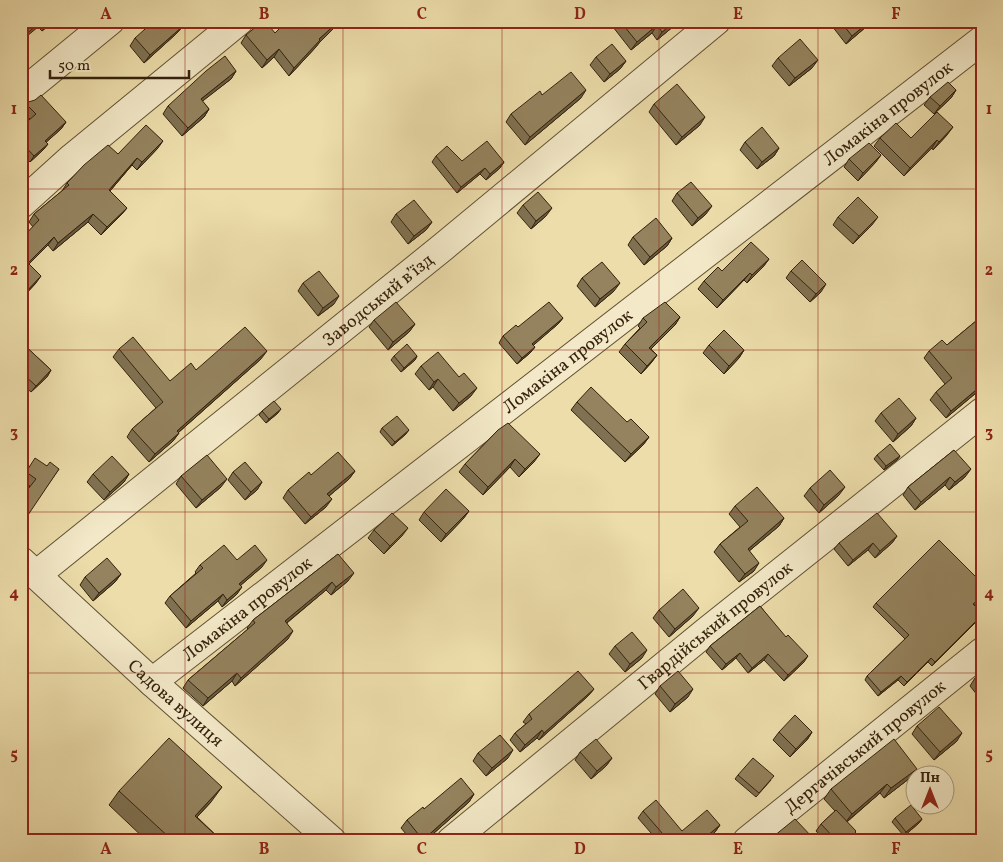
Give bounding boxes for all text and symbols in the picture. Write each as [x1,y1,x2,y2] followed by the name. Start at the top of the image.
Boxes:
[100,4,112,26] text: A
[259,4,270,26] text: B
[417,4,427,26] text: C
[574,4,586,26] text: D
[733,4,743,26] text: E
[891,4,901,26] text: F
[50,48,189,80] scale bar
[58,56,90,77] text: 50 m
[818,56,959,173] street label: Ломакіна провулок
[11,99,17,121] text: 1
[986,99,992,121] text: 1
[318,248,440,353] street label: Заводський в’їзд
[10,260,18,282] text: 2
[985,260,993,282] text: 2
[498,303,639,420] street label: Ломакіна провулок
[10,422,18,444] text: 3
[985,422,993,444] text: 3
[178,551,318,668] street label: Ломакіна провулок
[633,556,799,697] street label: Гвардійський провулок
[9,583,19,605] text: 4
[984,583,994,605] text: 4
[121,654,228,754] street label: Садова вулиця
[779,674,952,820] street label: Дергачівський провулок
[10,744,18,766] text: 5
[985,744,993,766] text: 5
[906,764,956,814] north arrow
[920,769,940,788] text: Пн
[100,839,112,861] text: A
[259,839,270,861] text: B
[417,839,427,861] text: C
[574,839,586,861] text: D
[733,839,743,861] text: E
[891,839,901,861] text: F

